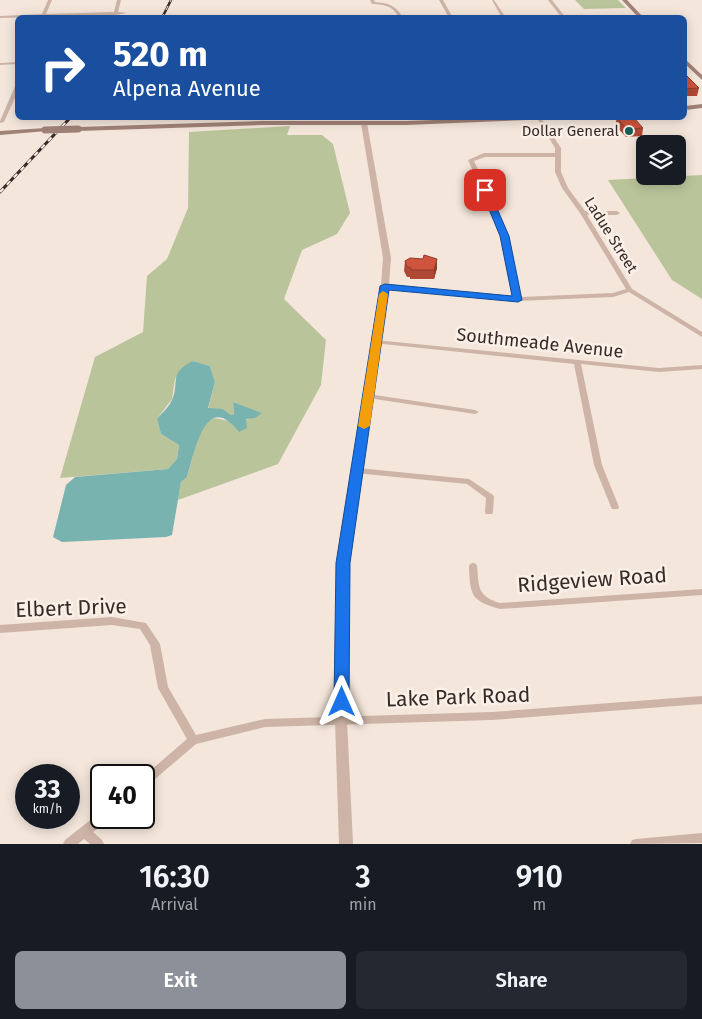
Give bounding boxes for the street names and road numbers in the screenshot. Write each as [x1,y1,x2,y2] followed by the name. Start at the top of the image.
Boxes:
[581,194,642,277] street label: Ladue Street
[455,323,625,363] street label: Southmeade Avenue
[516,562,668,598] street label: Ridgeview Road
[15,593,127,623] street label: Elbert Drive
[385,681,531,713] street label: Lake Park Road

